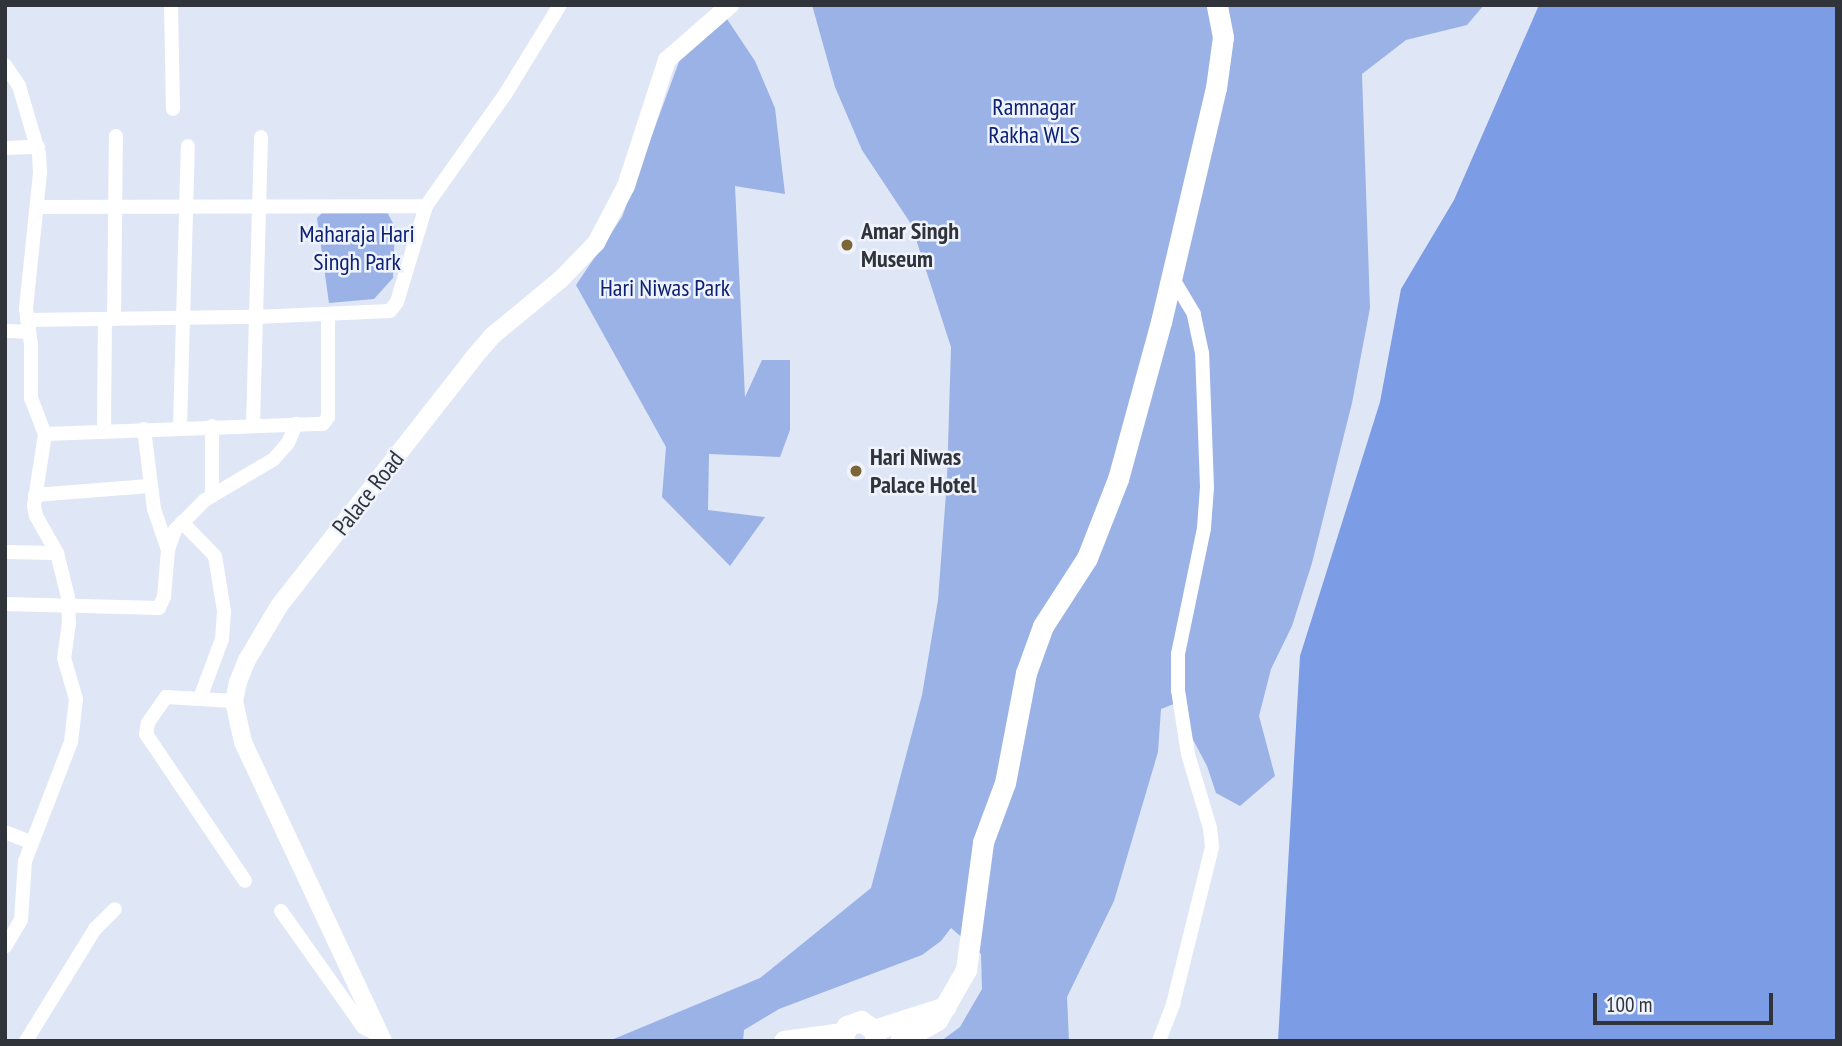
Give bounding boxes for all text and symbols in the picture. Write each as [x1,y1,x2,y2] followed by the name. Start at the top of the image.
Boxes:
[988,93,1080,149] park label: Ramnagar Rakha WLS
[861,217,959,273] place label: Amar Singh Museum
[299,220,415,276] park label: Maharaja Hari Singh Park
[839,237,855,253] marker: Amar Singh Museum
[600,274,730,302] park label: Hari Niwas Park
[870,443,976,499] place label: Hari Niwas Palace Hotel
[326,445,410,541] street label: Palace Road
[848,463,864,479] marker: Hari Niwas Palace Hotel
[1597,979,1777,1023] scale bar
[1606,991,1652,1018] text: 100 m

